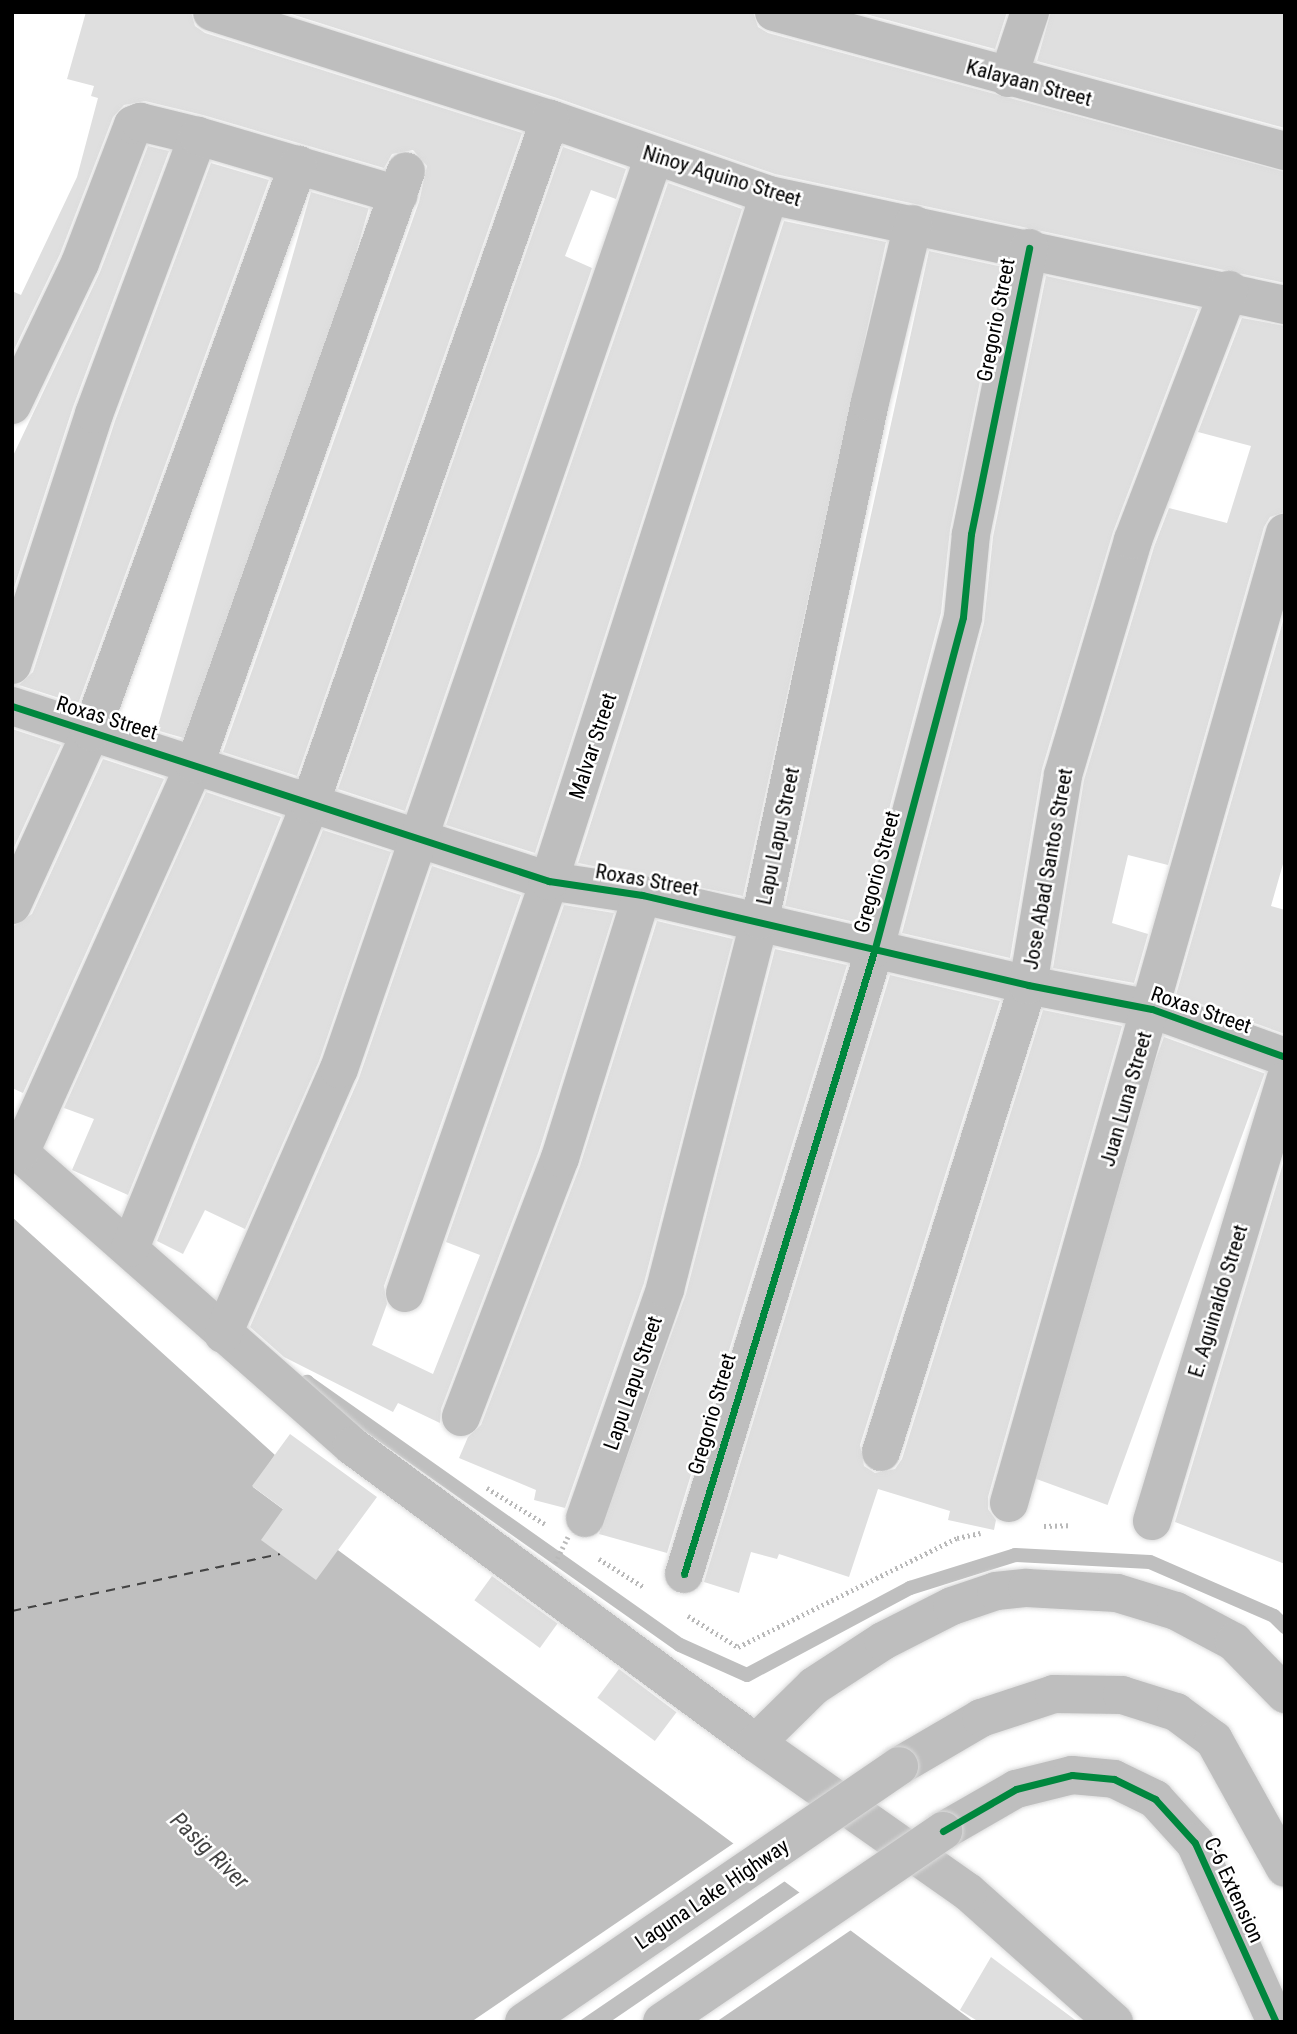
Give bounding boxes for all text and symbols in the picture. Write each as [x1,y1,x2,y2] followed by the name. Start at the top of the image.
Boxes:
[963,54,1095,112] street label: Kalayaan Street
[640,140,804,212] street label: Ninoy Aquino Street
[972,256,1020,384] street label: Gregorio Street
[564,690,622,802] street label: Malvar Street
[53,691,161,745] street label: Roxas Street
[751,765,805,907] street label: Lapu Lapu Street
[1018,766,1078,972] street label: Jose Abad Santos Street
[849,808,905,936] street label: Gregorio Street
[593,859,701,901] street label: Roxas Street
[1148,981,1254,1039] street label: Roxas Street
[1095,1029,1157,1169] street label: Juan Luna Street
[1183,1222,1253,1380] street label: E. Aguinaldo Street
[598,1313,668,1453] street label: Lapu Lapu Street
[683,1350,741,1478] street label: Gregorio Street
[164,1807,254,1895] water label: Pasig River
[630,1833,794,1955] street label: Laguna Lake Highway
[1199,1833,1269,1947] street label: C-6 Extension

